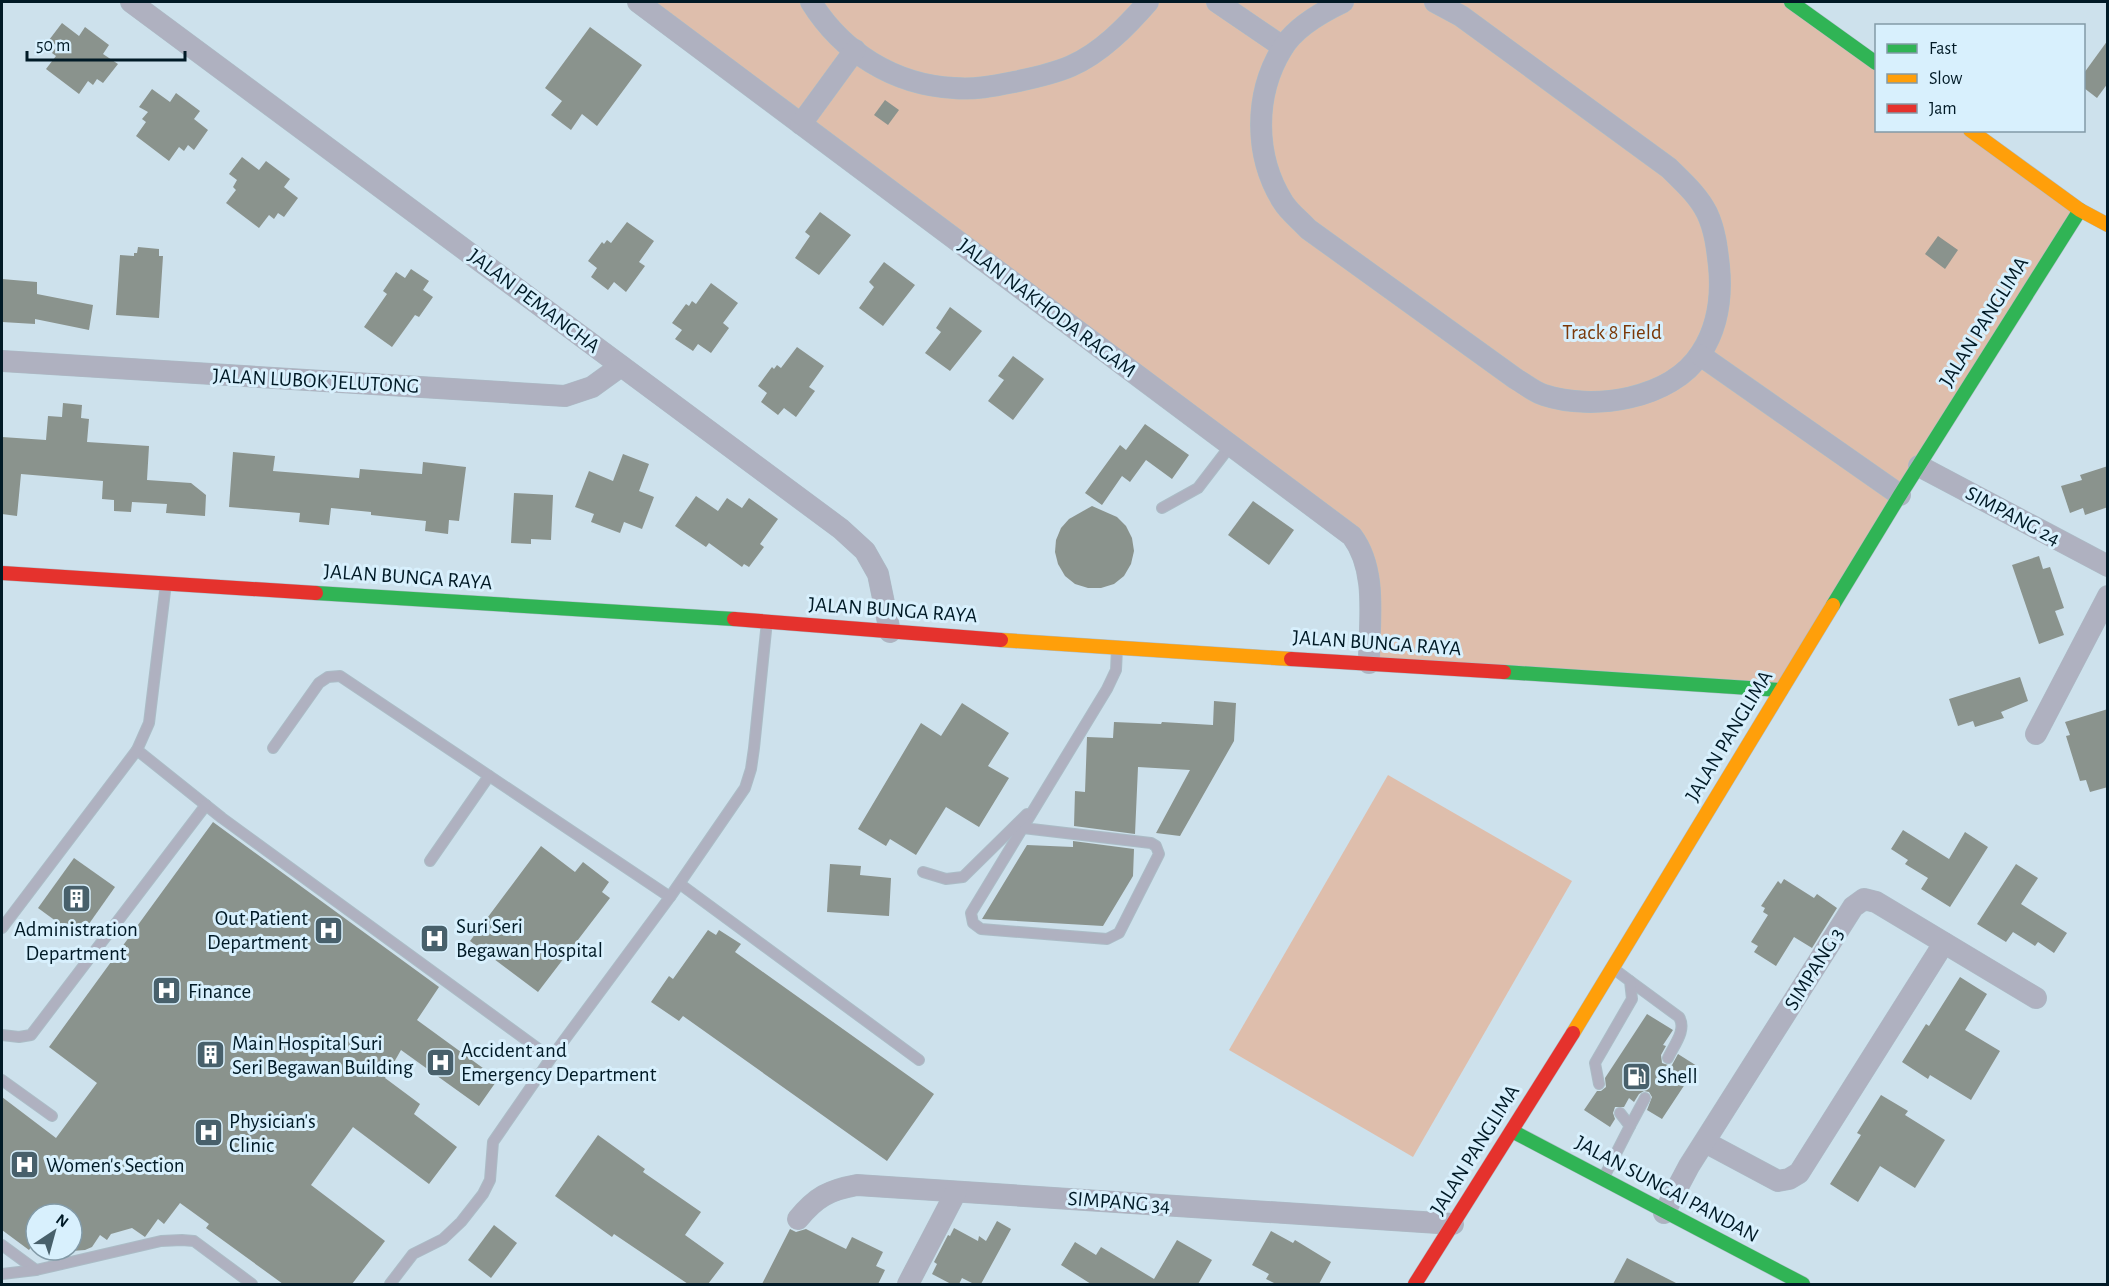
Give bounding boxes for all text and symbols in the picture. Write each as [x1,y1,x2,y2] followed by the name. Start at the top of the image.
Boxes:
[27,24,184,62] scale bar
[1875,24,2085,132] legend
[36,37,70,55] text: 50 m
[1929,40,1957,58] text: Fast
[1929,70,1962,88] text: Slow
[1929,100,1957,118] text: Jam
[954,235,1140,381] street label: JALAN NAKHODA RAGAM
[464,245,604,357] street label: JALAN PEMANCHA
[1936,253,2032,391] street label: JALAN PANGLIMA
[1562,322,1662,343] park label: Track 8 Field
[212,365,420,397] street label: JALAN LUBOK JELUTONG
[1962,482,2064,550] street label: SIMPANG 24
[323,561,493,593] street label: JALAN BUNGA RAYA
[808,594,978,626] street label: JALAN BUNGA RAYA
[1292,627,1462,659] street label: JALAN BUNGA RAYA
[1682,667,1776,805] street label: JALAN PANGLIMA
[60,882,92,914] building icon: Administration Department
[207,908,308,953] place label: Out Patient Department
[313,914,345,946] hospital icon: Out Patient Department
[456,916,603,961] place label: Suri Seri Begawan Hospital
[14,919,138,964] place label: Administration Department
[419,922,451,954] hospital icon: Suri Seri Begawan Hospital
[1780,924,1848,1014] street label: SIMPANG 3
[151,975,183,1007] hospital icon: Finance
[188,981,251,1002] place label: Finance
[232,1033,414,1078] place label: Main Hospital Suri Seri Begawan Building
[195,1039,227,1071] building icon: Main Hospital Suri Seri Begawan Building
[461,1040,657,1085] place label: Accident and Emergency Department
[424,1046,456,1078] hospital icon: Accident and Emergency Department
[1620,1060,1652,1092] fuel station icon: Shell
[1657,1066,1698,1087] place label: Shell
[1427,1081,1523,1219] street label: JALAN PANGLIMA
[229,1111,316,1156] place label: Physician's Clinic
[192,1117,224,1149] hospital icon: Physician's Clinic
[1572,1132,1762,1246] street label: JALAN SUNGAI PANDAN
[9,1149,41,1181] hospital icon: Women's Section
[46,1155,185,1176] place label: Women's Section
[1067,1188,1171,1216] street label: SIMPANG 34
[24,1202,84,1262] north arrow
[53,1211,71,1230] text: N

